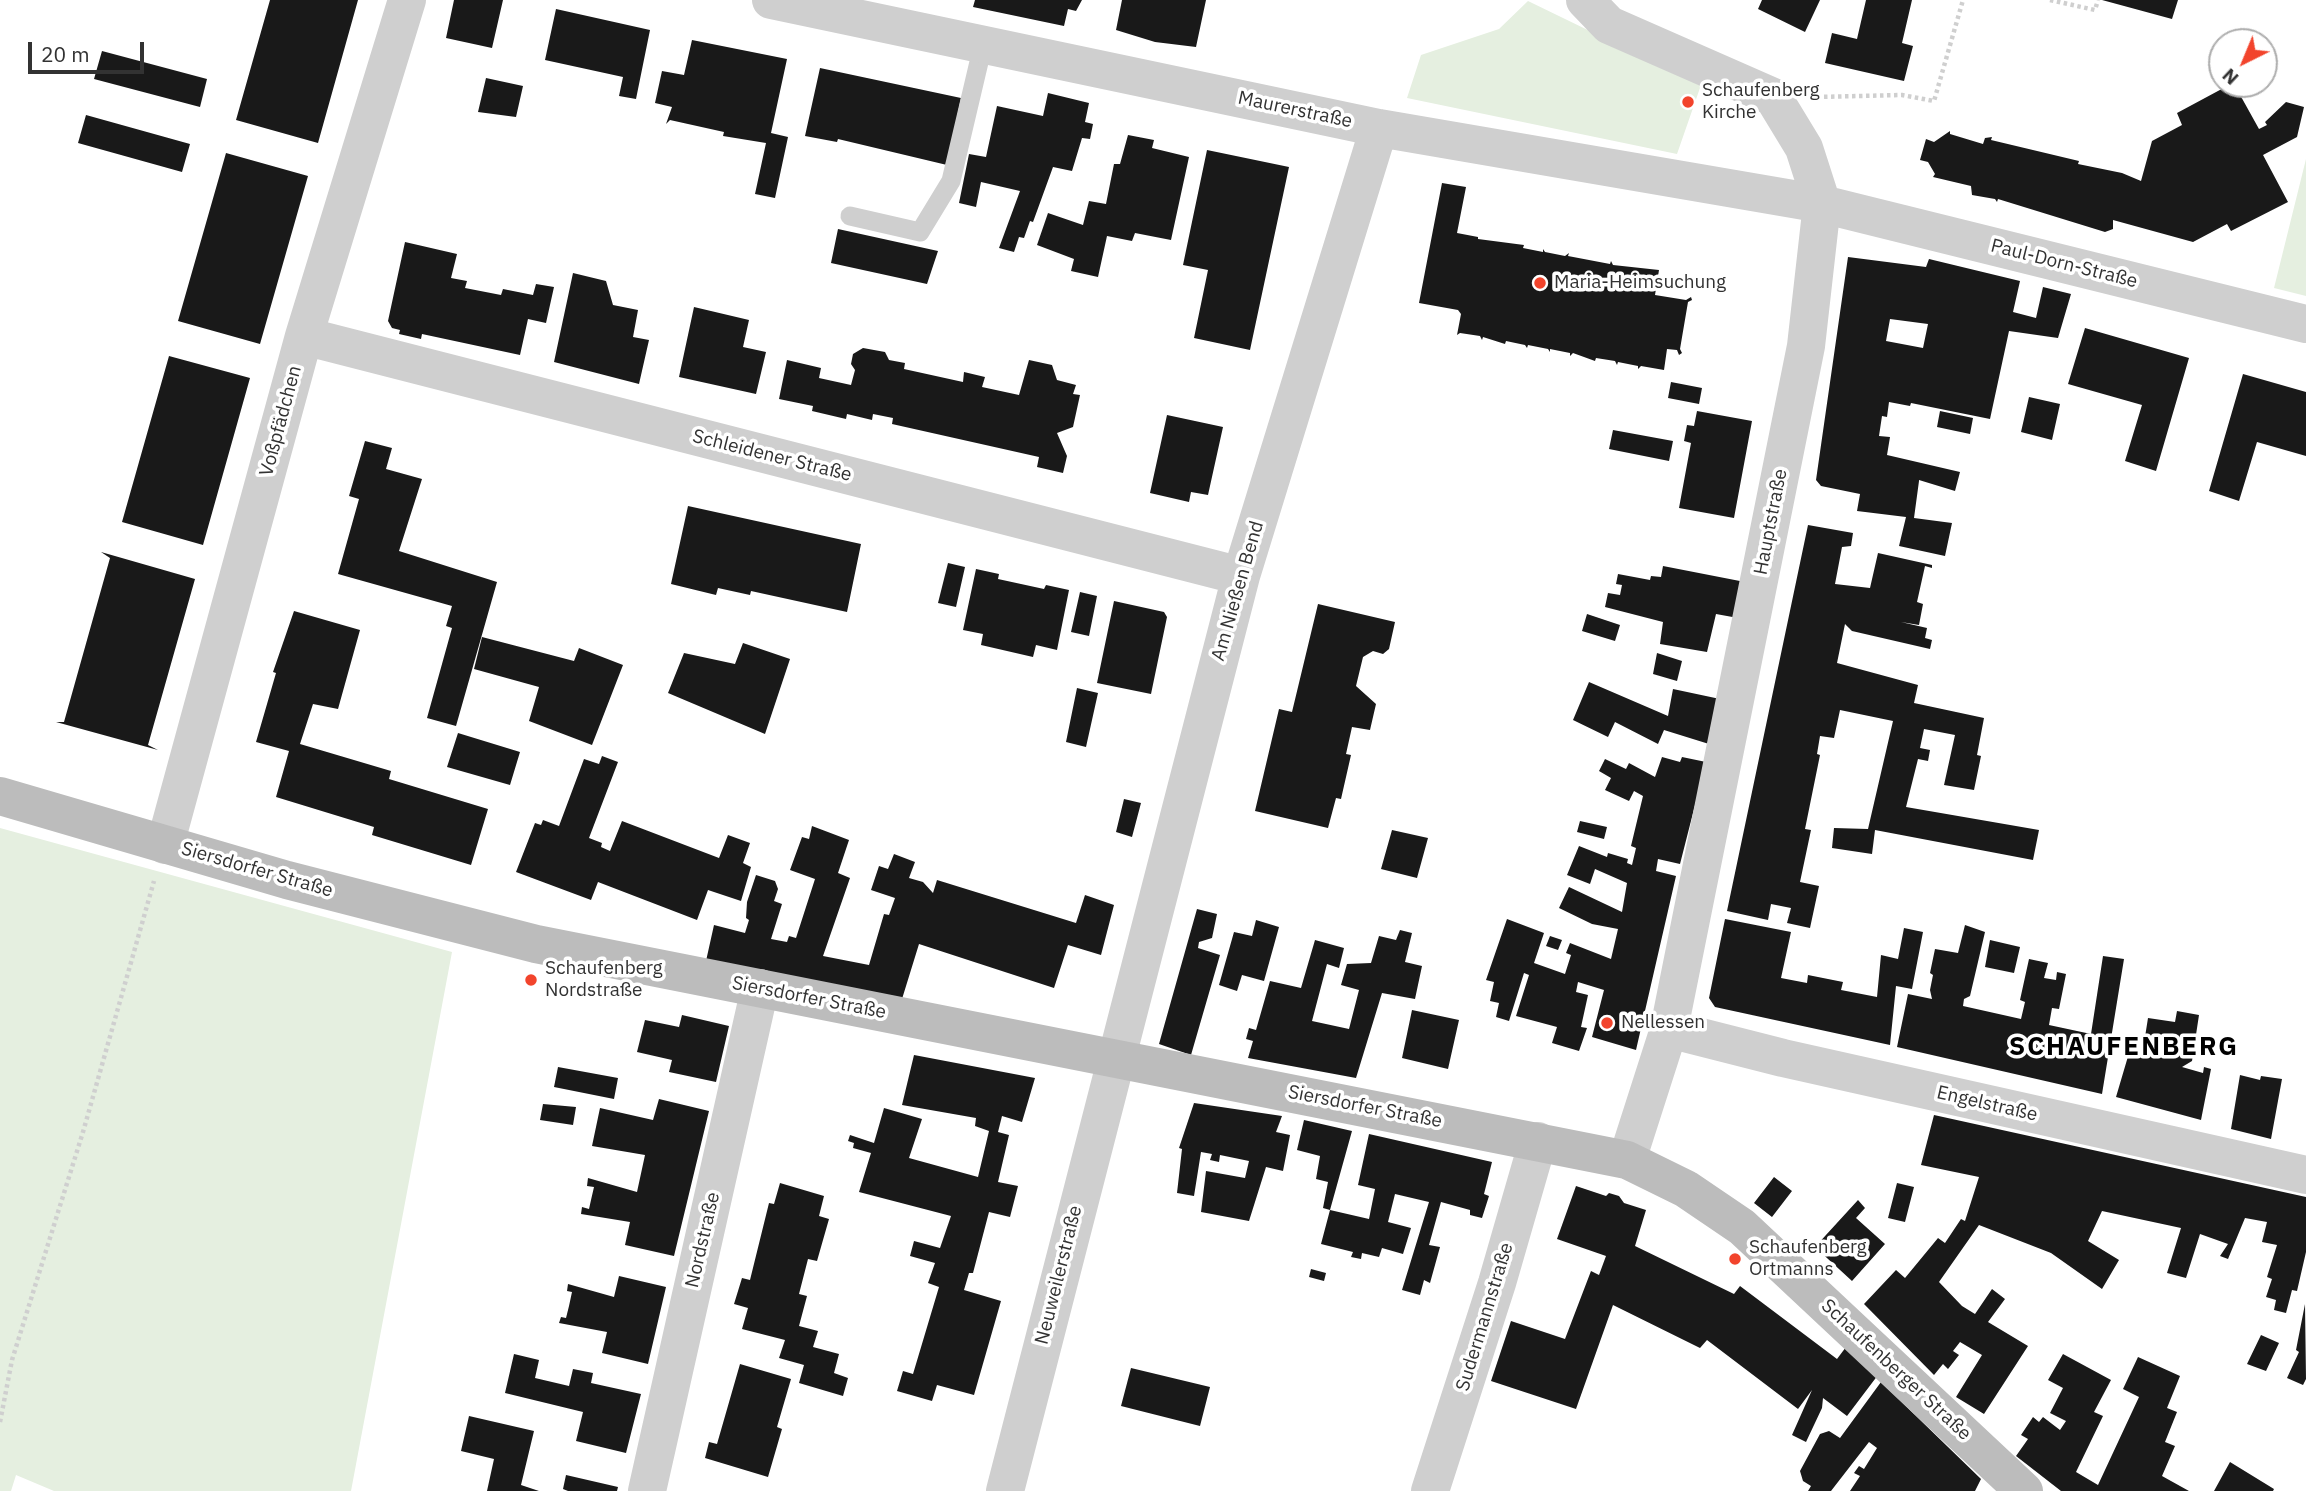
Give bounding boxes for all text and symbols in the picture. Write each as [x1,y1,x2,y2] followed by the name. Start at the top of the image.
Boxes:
[32,28,147,72] scale bar
[2208,28,2278,98] north arrow
[41,40,90,68] text: 20 m
[2217,63,2243,90] text: N
[1702,80,1820,124] place label: Schaufenberg Kirche
[1236,87,1354,133] street label: Maurerstraße
[1680,94,1696,110] marker: Schaufenberg Kirche
[1988,235,2140,293] street label: Paul-Dorn-Straße
[1554,272,1726,294] place label: Maria-Heimsuchung
[1532,275,1548,291] marker: Maria-Heimsuchung
[255,363,307,479] street label: Voßpfädchen
[690,425,854,487] street label: Schleidener Straße
[1750,467,1792,577] street label: Hauptstraße
[1207,518,1269,664] street label: Am Nießen Bend
[179,837,335,903] street label: Siersdorfer Straße
[545,958,663,1002] place label: Schaufenberg Nordstraße
[523,972,539,988] marker: Schaufenberg Nordstraße
[730,972,888,1024] street label: Siersdorfer Straße
[1621,1012,1705,1034] place label: Nellessen
[1599,1015,1615,1031] marker: Nellessen
[2010,1031,2238,1063] district label: SCHAUFENBERG
[1286,1081,1444,1133] street label: Siersdorfer Straße
[1934,1081,2040,1127] street label: Engelstraße
[681,1190,725,1290] street label: Nordstraße
[1031,1203,1087,1347] street label: Neuweilerstraße
[1749,1237,1867,1281] place label: Schaufenberg Ortmanns
[1452,1240,1518,1394] street label: Sudermannstraße
[1727,1251,1743,1267] marker: Schaufenberg Ortmanns
[1816,1295,1976,1445] street label: Schaufenberger Straße

